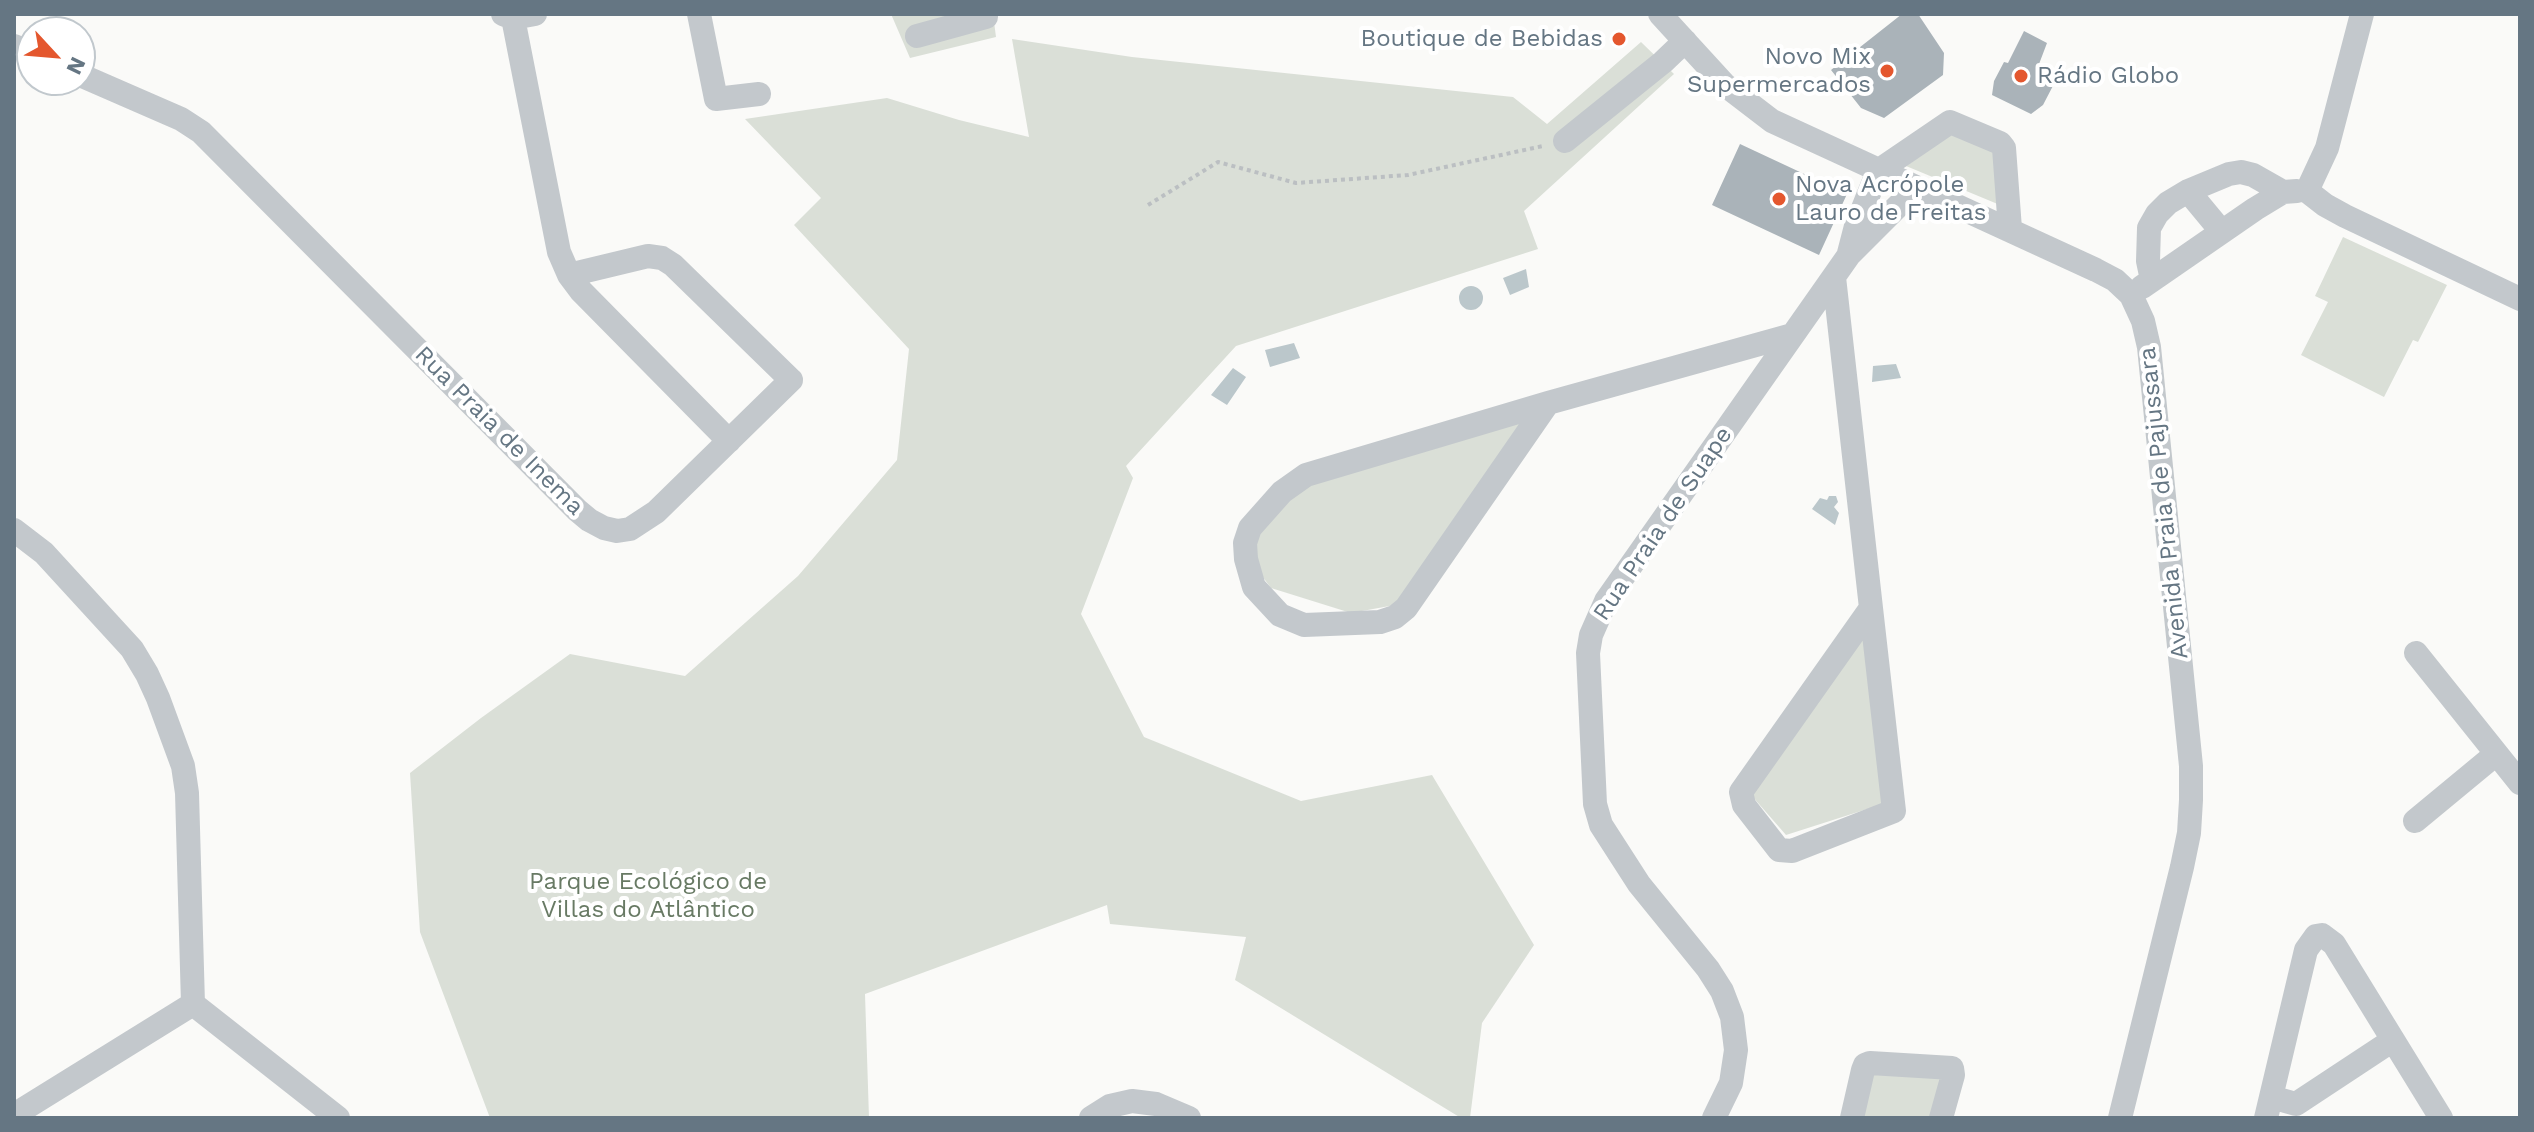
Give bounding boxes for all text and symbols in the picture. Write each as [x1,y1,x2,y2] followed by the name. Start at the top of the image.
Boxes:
[16,16,96,96] north arrow
[1360,25,1603,53] place label: Boutique de Bebidas
[1610,30,1628,48] marker: Boutique de Bebidas
[1687,43,1871,99] place label: Novo Mix Supermercados
[61,53,91,79] text: N
[1878,62,1896,80] marker: Novo Mix Supermercados
[2037,62,2179,90] place label: Rádio Globo
[2012,67,2030,85] marker: Rádio Globo
[1795,171,1986,227] place label: Nova Acrópole Lauro de Freitas
[1770,190,1788,208] marker: Nova Acrópole Lauro de Freitas
[408,340,590,522] street label: Rua Praia de Inema
[2133,346,2195,660] street label: Avenida Praia de Pajussara
[1587,422,1739,626] street label: Rua Praia de Suape
[529,868,767,924] park label: Parque Ecológico de Villas do Atlântico

